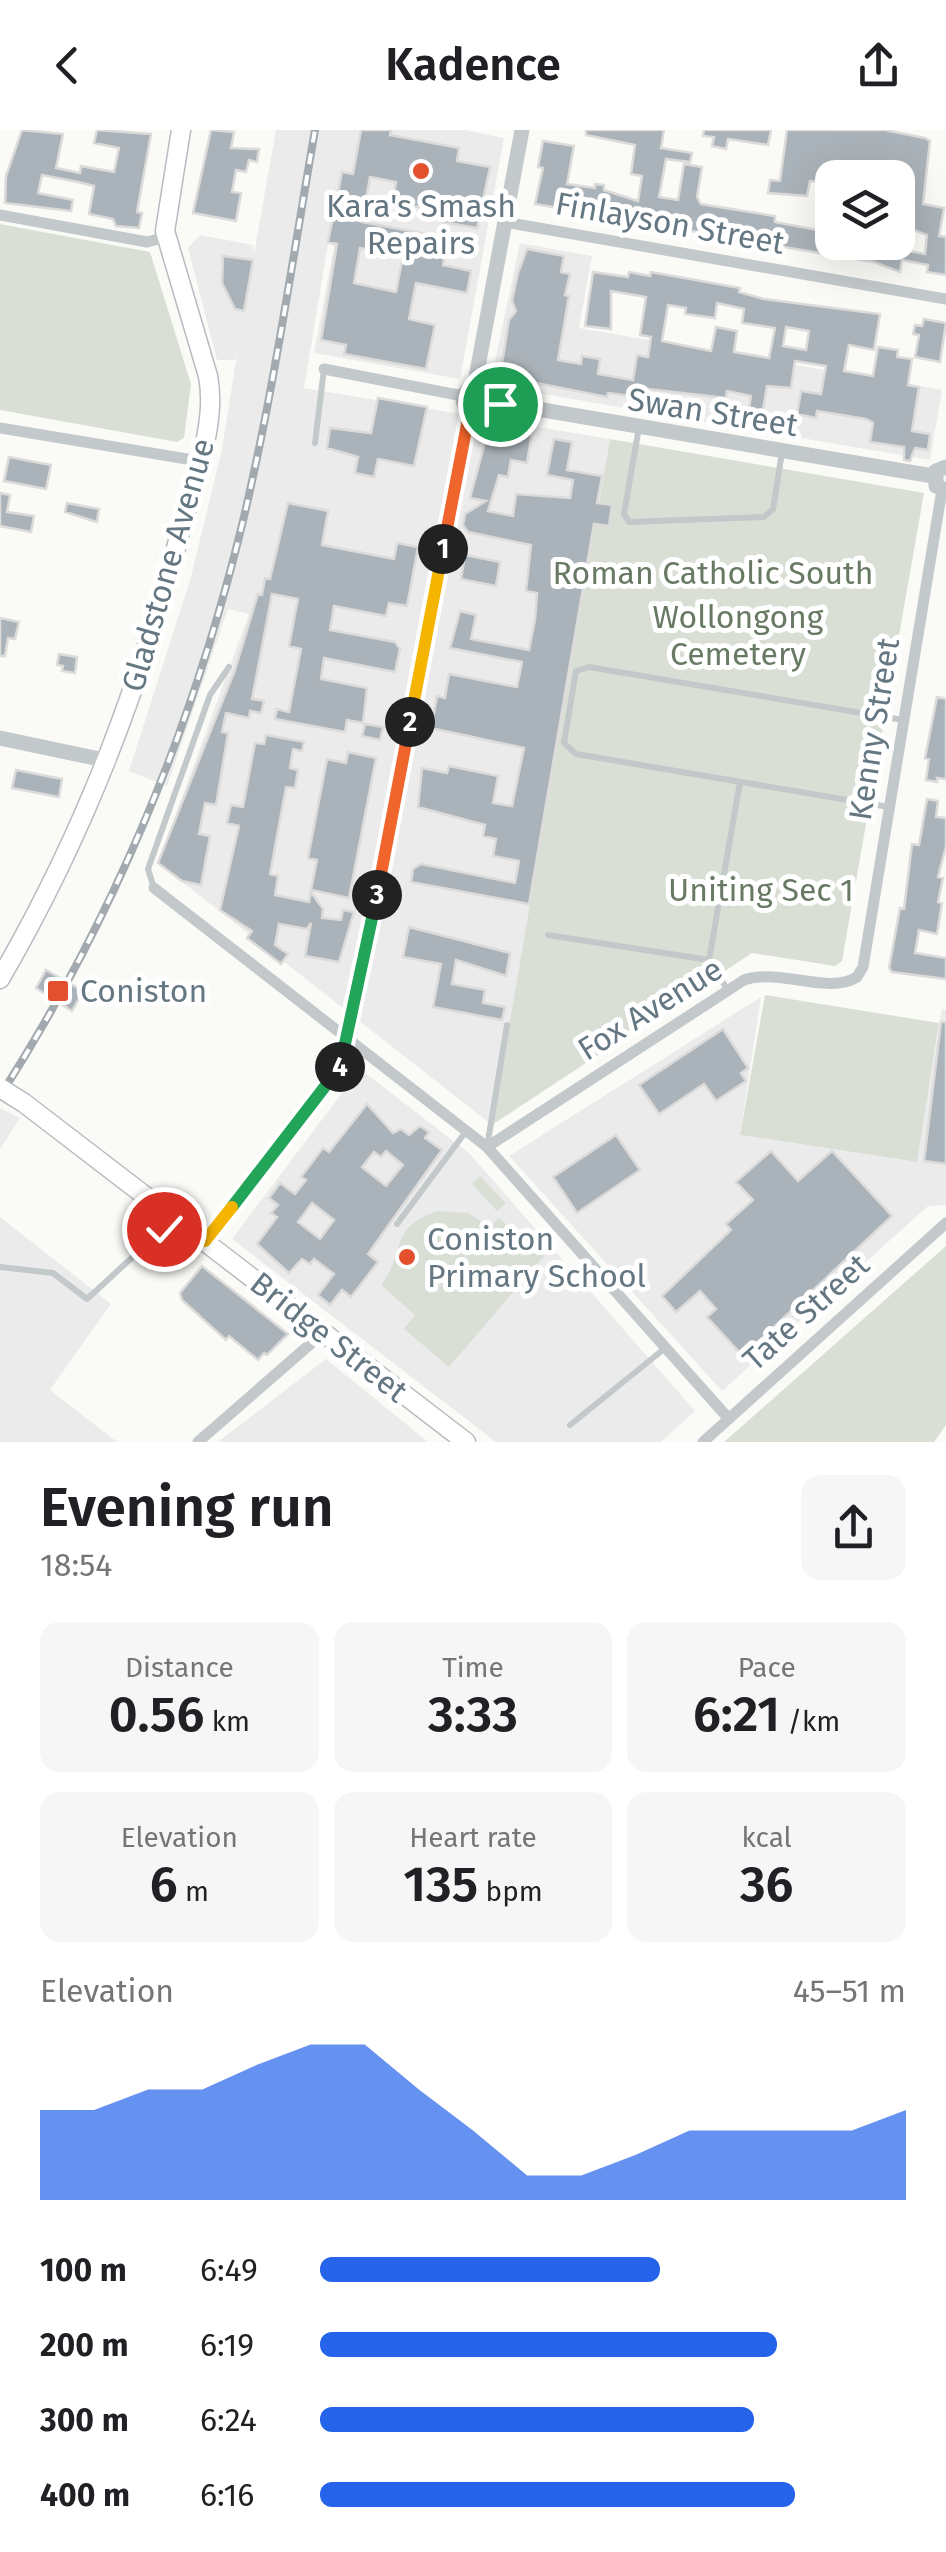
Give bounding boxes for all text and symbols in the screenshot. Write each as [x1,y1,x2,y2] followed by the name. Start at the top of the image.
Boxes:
[40,38,95,93] icon: back
[385,38,561,92] text: Kadence
[851,38,906,93] icon: share
[410,160,432,182] marker: Kara's Smash Repairs
[815,160,915,260] map controls
[815,160,915,260] button: layers
[553,184,788,262] street label: Finlayson Street
[326,187,516,262] place label: Kara's Smash Repairs
[458,362,543,447] pin
[473,377,528,432] icon: arrive
[625,380,801,444] street label: Swan Street
[114,434,222,696] street label: Gladstone Avenue
[418,524,468,574] pin: 1
[437,532,450,565] text: 1
[553,554,873,592] park label: Roman Catholic South
[652,598,824,673] park label: Wollongong Cemetery
[841,635,907,823] street label: Kenny Street
[385,697,435,747] pin: 2
[403,705,417,738] text: 2
[352,870,402,920] pin: 3
[668,871,854,909] park label: Uniting Sec 1
[370,878,384,911] text: 3
[571,950,729,1068] street label: Fox Avenue
[80,972,207,1010] place label: Coniston
[45,978,71,1004] marker: Coniston
[315,1042,365,1092] pin: 4
[332,1050,348,1083] text: 4
[122,1187,207,1272] pin
[137,1202,192,1257] icon: check
[427,1220,646,1295] place label: Coniston Primary School
[735,1245,877,1378] street label: Tate Street
[396,1246,418,1268] marker: Coniston Primary School
[243,1264,415,1410] street label: Bridge Street
[40,1475,334,1541] text: Evening run
[801,1475,906,1580] button: share
[40,1546,112,1584] text: 18:54
[125,1651,234,1684] text: Distance
[442,1651,504,1684] text: Time
[738,1651,796,1684] text: Pace
[109,1684,204,1744] text: 0.56
[428,1684,518,1744] text: 3:33
[693,1684,780,1744] text: 6:21
[204,1705,250,1738] text: km
[780,1705,840,1738] text: /km
[121,1821,238,1854] text: Elevation
[409,1821,537,1854] text: Heart rate
[741,1821,792,1854] text: kcal
[150,1854,178,1914] text: 6
[403,1854,478,1914] text: 135
[740,1854,793,1914] text: 36
[178,1875,209,1908] text: m
[478,1875,543,1908] text: bpm
[40,1972,174,2010] text: Elevation
[793,1972,906,2010] text: 45–51 m
[40,2251,127,2289] text: 100 m
[200,2251,258,2289] text: 6:49
[40,2326,129,2364] text: 200 m
[200,2326,254,2364] text: 6:19
[40,2401,129,2439] text: 300 m
[200,2401,257,2439] text: 6:24
[40,2476,130,2514] text: 400 m
[200,2476,254,2514] text: 6:16

